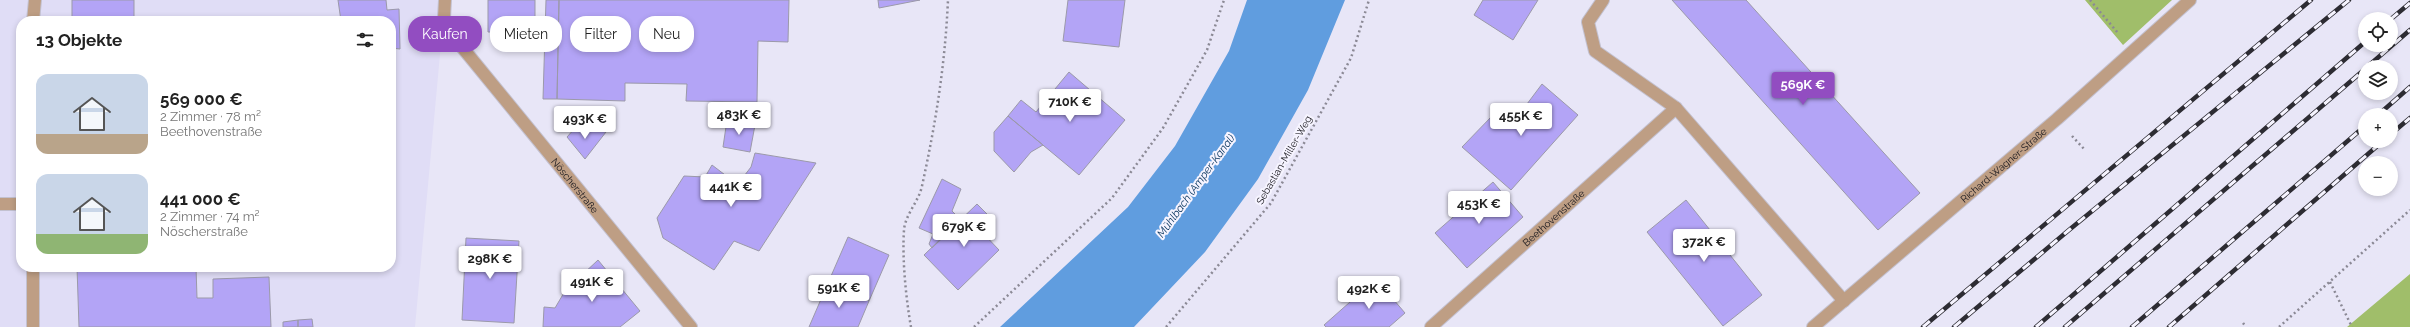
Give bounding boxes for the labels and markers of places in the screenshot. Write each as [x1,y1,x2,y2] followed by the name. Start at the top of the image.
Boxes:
[1770,72,1836,106] pin: 569K €
[1037,89,1103,123] pin: 710K €
[706,102,772,136] pin: 483K €
[1488,103,1554,137] pin: 455K €
[552,106,618,140] pin: 493K €
[698,174,764,208] pin: 441K €
[1446,191,1512,225] pin: 453K €
[931,214,997,248] pin: 679K €
[1671,229,1737,263] pin: 372K €
[457,246,523,280] pin: 298K €
[559,269,625,303] pin: 491K €
[806,275,872,309] pin: 591K €
[1336,276,1402,310] pin: 492K €

